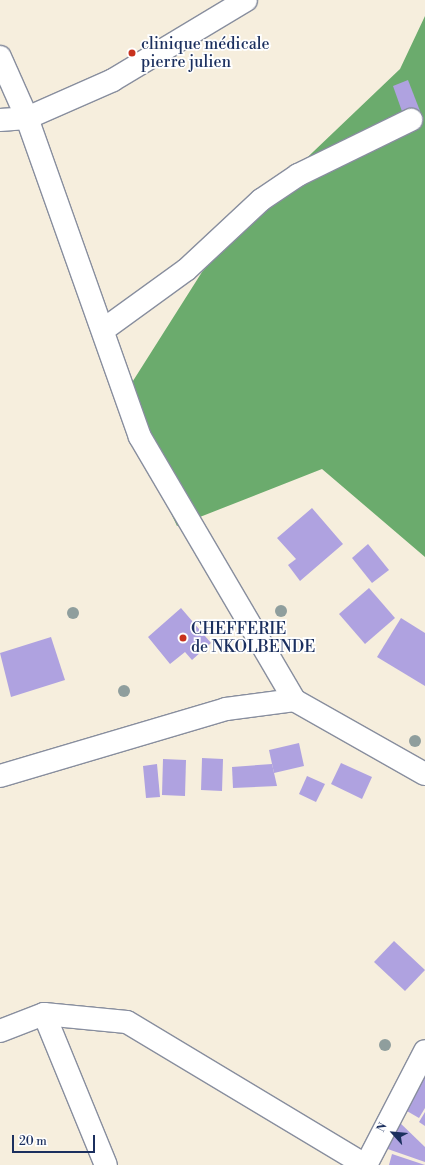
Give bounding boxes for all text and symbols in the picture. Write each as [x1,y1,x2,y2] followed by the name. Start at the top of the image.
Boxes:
[141,34,270,72] place label: clinique médicale pierre julien
[126,47,138,59] marker: clinique médicale pierre julien
[191,619,315,657] place label: CHEFFERIE de NKOLBENDE
[178,633,188,643] marker: CHEFFERIE de NKOLBENDE
[373,1113,413,1153] north arrow
[374,1121,391,1135] text: N
[14,1127,97,1153] scale bar
[19,1134,47,1149] text: 20 m

